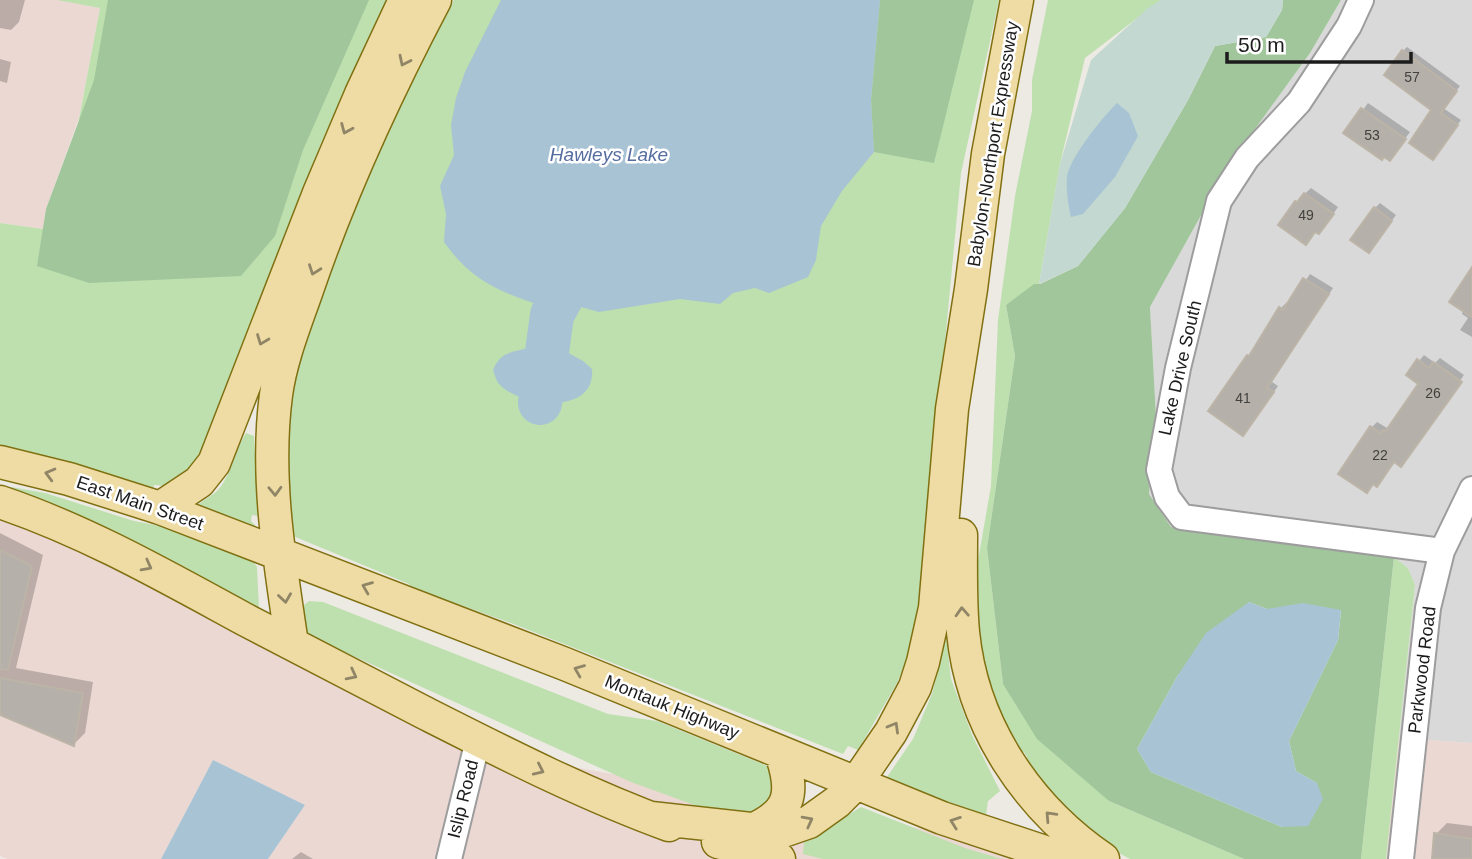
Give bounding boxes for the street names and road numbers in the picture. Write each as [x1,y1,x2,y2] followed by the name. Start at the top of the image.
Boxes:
[964,20,1022,268] street label: Babylon-Northport Expressway
[1155,298,1205,438] street label: Lake Drive South
[74,472,206,534] street label: East Main Street
[1404,605,1440,735] street label: Parkwood Road
[602,671,742,743] street label: Montauk Highway
[444,758,482,840] street label: Islip Road

